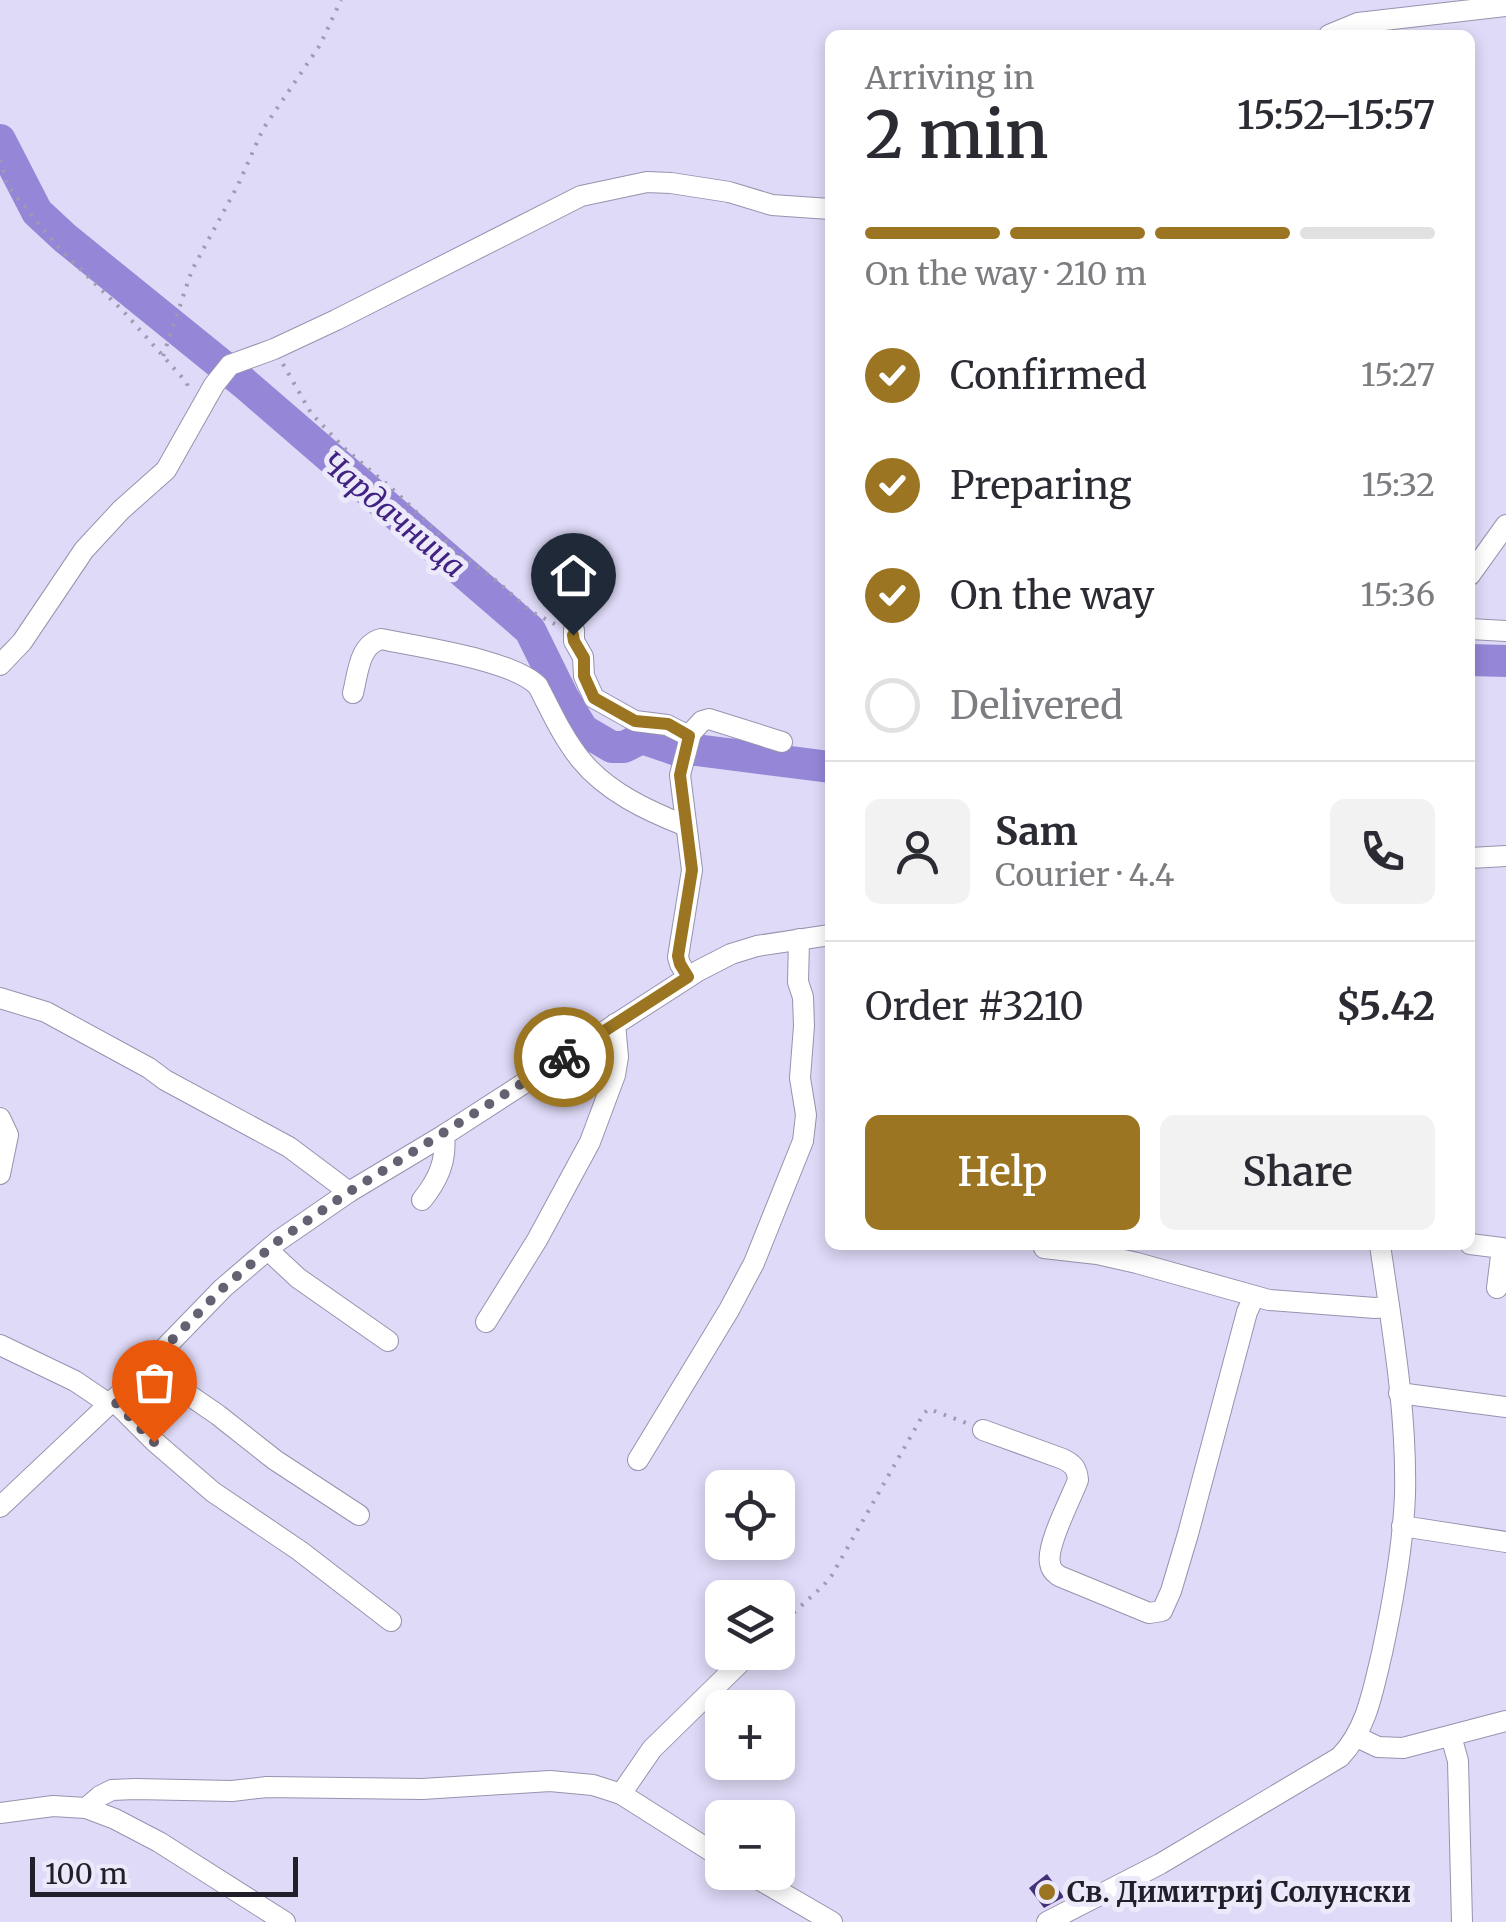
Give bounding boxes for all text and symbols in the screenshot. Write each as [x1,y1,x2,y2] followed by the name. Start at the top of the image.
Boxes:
[865,58,1034,98] text: Arriving in
[1237,92,1435,139] text: 15:52–15:57
[865,94,1049,176] text: 2 min
[865,254,1147,294] text: On the way · 210 m
[865,348,920,403] icon: check
[950,352,1147,399] text: Confirmed
[1361,355,1435,395] text: 15:27
[314,443,473,585] water label: Чардачница
[865,458,920,513] icon: check
[950,462,1132,509] text: Preparing
[1361,465,1435,505] text: 15:32
[531,533,616,636] pin
[546,548,601,603] icon: home
[865,568,920,623] icon: check
[950,572,1154,619] text: On the way
[1360,575,1435,615] text: 15:36
[950,682,1123,729] text: Delivered
[865,799,970,904] button: person
[1330,799,1435,904] button: phone
[995,808,1078,855] text: Sam
[995,855,1175,895] text: Courier · 4.4
[865,983,1084,1030] text: Order #3210
[1336,983,1435,1030] text: $5.42
[514,1007,614,1107] courier
[537,1030,592,1085] icon: bike
[865,1115,1140,1230] button: Help
[1160,1115,1435,1230] button: Share
[112,1340,197,1443] pin
[127,1355,182,1410] icon: bag
[705,1470,795,1890] map controls
[705,1470,795,1560] button: locate
[705,1580,795,1670] button: layers
[705,1690,795,1780] button: +
[705,1800,795,1890] button: −
[30,1852,298,1896] scale bar
[45,1856,127,1892] text: 100 m
[1067,1874,1411,1910] place label: Св. Димитриј Солунски
[1036,1881,1058,1903] marker: Св. Димитриј Солунски

